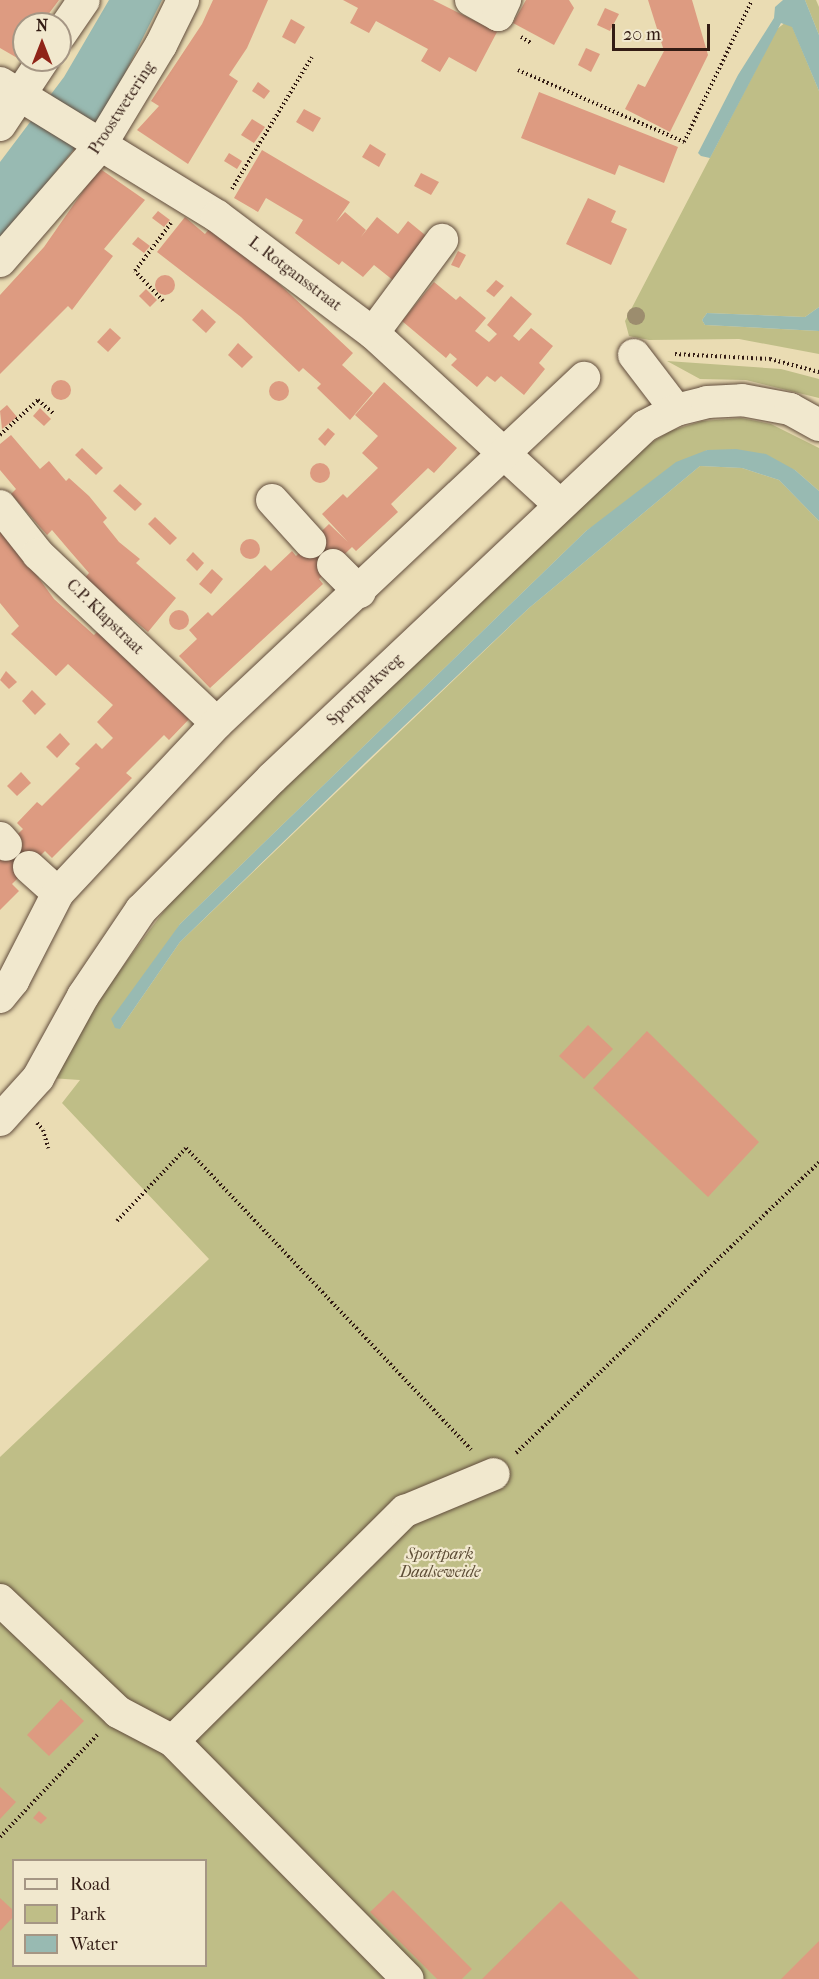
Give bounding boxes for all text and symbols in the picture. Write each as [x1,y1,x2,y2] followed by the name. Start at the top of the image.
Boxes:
[12,12,72,72] north arrow
[615,12,712,50] scale bar
[36,16,48,35] text: N
[623,24,661,45] text: 20 m
[85,58,159,158] street label: Proostwetering
[245,233,345,315] street label: L. Rotgansstraat
[62,575,148,659] street label: C.P. Klapstraat
[323,650,407,730] street label: Sportparkweg
[400,1544,480,1582] park label: Sportpark Daalseweide
[12,1859,207,1967] legend
[70,1874,110,1895] text: Road
[70,1904,106,1925] text: Park
[70,1934,118,1955] text: Water

